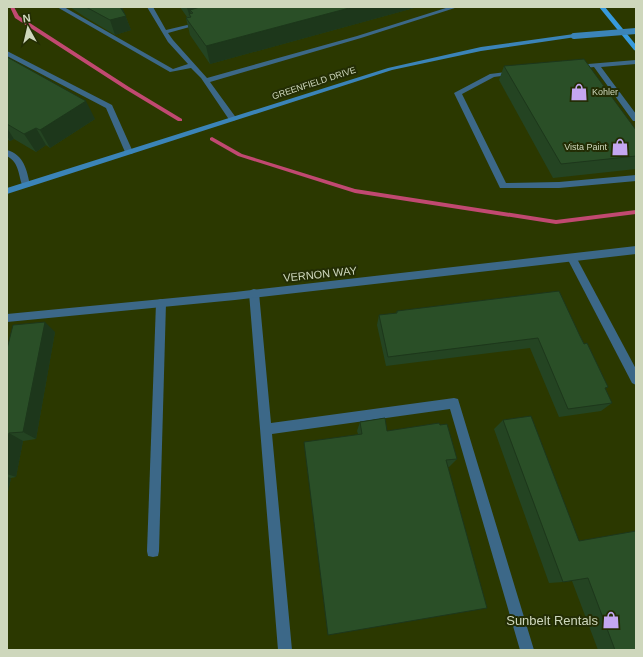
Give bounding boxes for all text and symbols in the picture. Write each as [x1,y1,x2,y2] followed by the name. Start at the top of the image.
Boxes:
[8,8,48,48] north arrow
[22,12,31,25] text: N
[271,65,357,101] street label: GREENFIELD DRIVE
[569,82,589,102] shop icon: Kohler
[592,87,618,97] place label: Kohler
[610,137,630,157] shop icon: Vista Paint
[564,142,607,152] place label: Vista Paint
[283,264,358,284] street label: VERNON WAY
[601,610,621,630] shop icon: Sunbelt Rentals
[506,613,598,628] place label: Sunbelt Rentals

